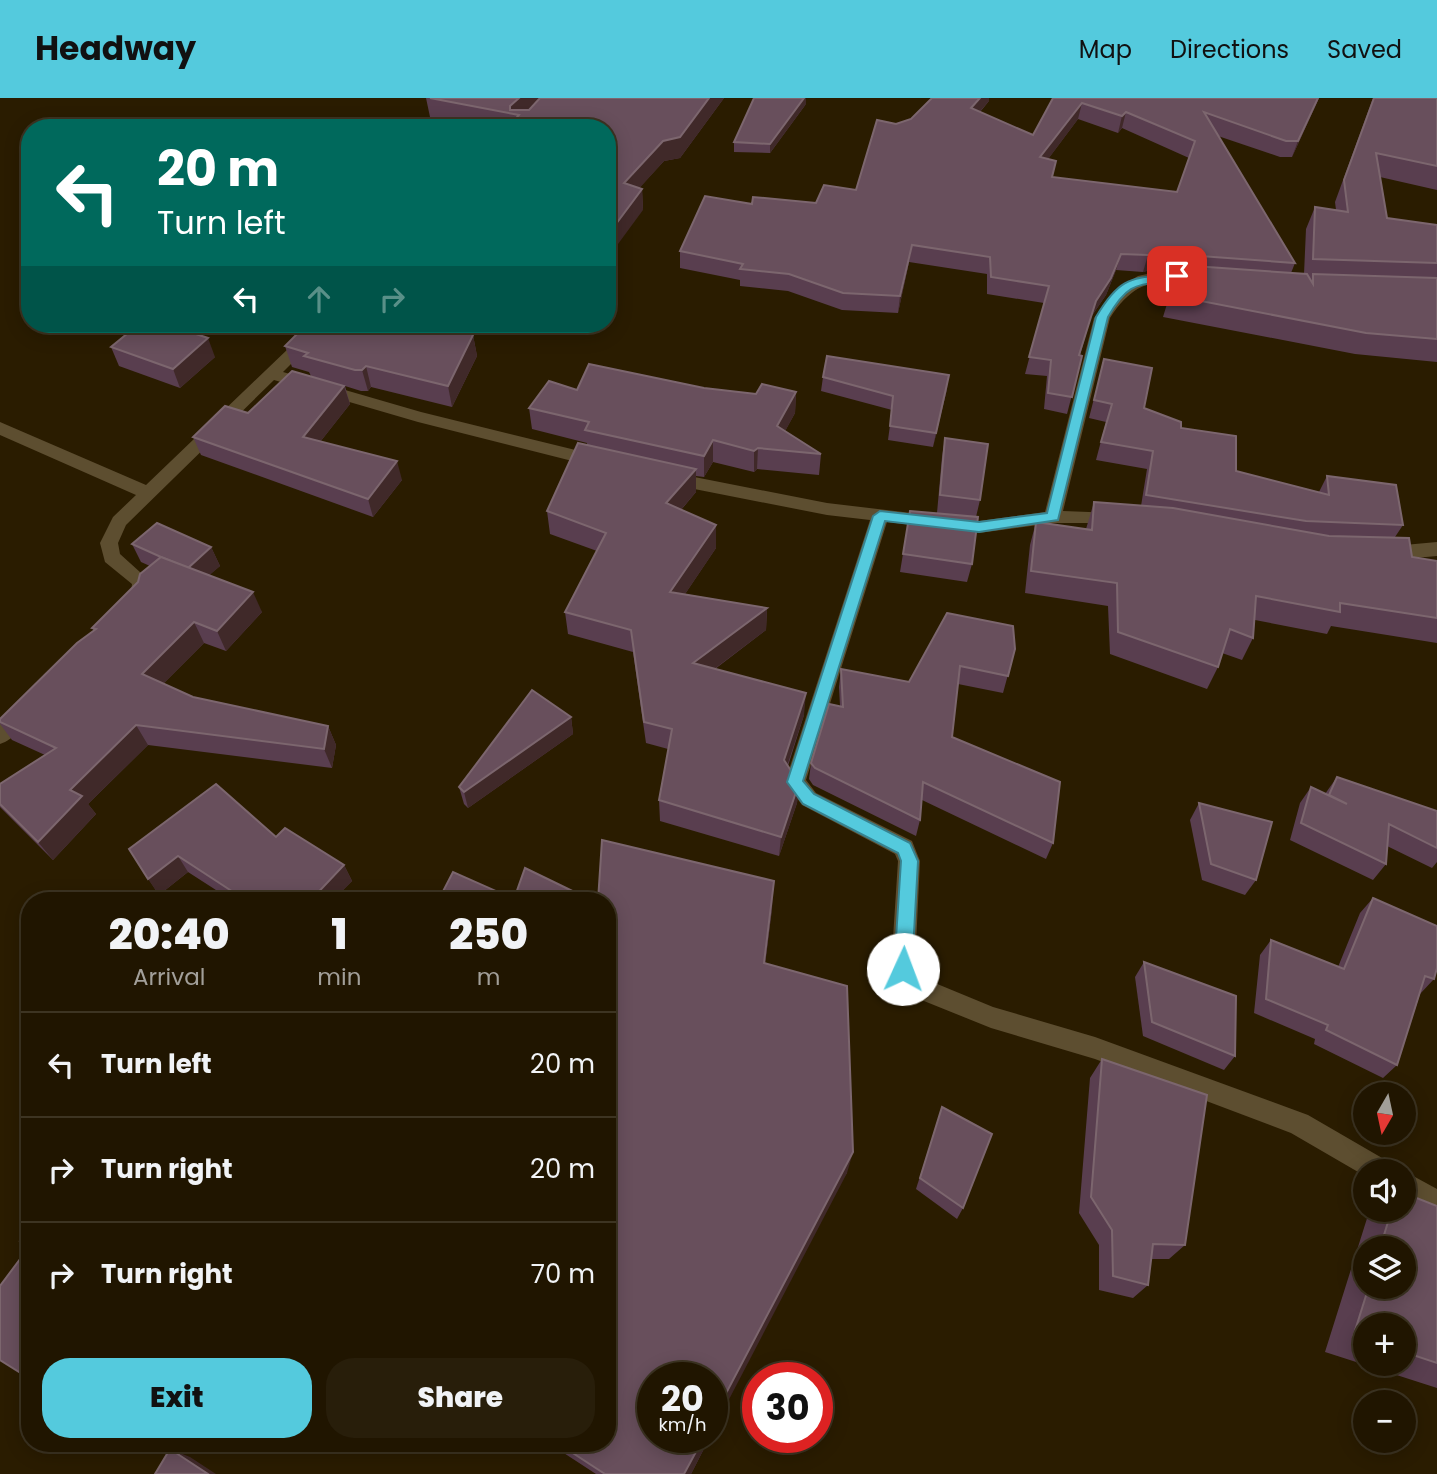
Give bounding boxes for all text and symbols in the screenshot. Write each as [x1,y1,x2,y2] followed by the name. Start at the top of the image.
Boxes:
[35,25,196,72] text: Headway
[1079,33,1132,66] text: Map
[1170,33,1289,66] text: Directions
[1327,33,1402,66] text: Saved
[157,135,279,203] text: 20 m
[42,147,133,238] icon: left
[157,200,286,245] text: Turn left
[1147,246,1207,306] pin
[1158,257,1196,295] icon: arrive
[227,280,265,318] icon: left
[300,280,338,318] icon: ahead
[373,280,411,318] icon: right
[109,905,230,964] text: 20:40
[331,905,348,964] text: 1
[449,905,528,964] text: 250
[866,932,940,1006] position arrow
[133,961,205,993] text: Arrival
[317,961,361,993] text: min
[477,961,501,993] text: m
[42,1046,80,1084] icon: left
[101,1046,212,1082] text: Turn left
[530,1046,595,1082] text: 20 m
[1353,1082,1416,1144] north arrow
[1353,1082,1416,1453] map controls
[42,1151,80,1189] icon: right
[101,1151,233,1187] text: Turn right
[530,1151,595,1187] text: 20 m
[1353,1159,1416,1222] button: sound
[1353,1236,1416,1299] button: layers
[42,1256,80,1294] icon: right
[101,1256,233,1292] text: Turn right
[531,1256,595,1292] text: 70 m
[1353,1313,1416,1376] button: +
[42,1358,312,1438] button: Exit
[326,1358,595,1438] button: Share
[742,1362,833,1453] speed limit sign: 30
[661,1374,704,1423] text: 20
[1353,1390,1416,1453] button: −
[659,1412,706,1437] text: km/h

